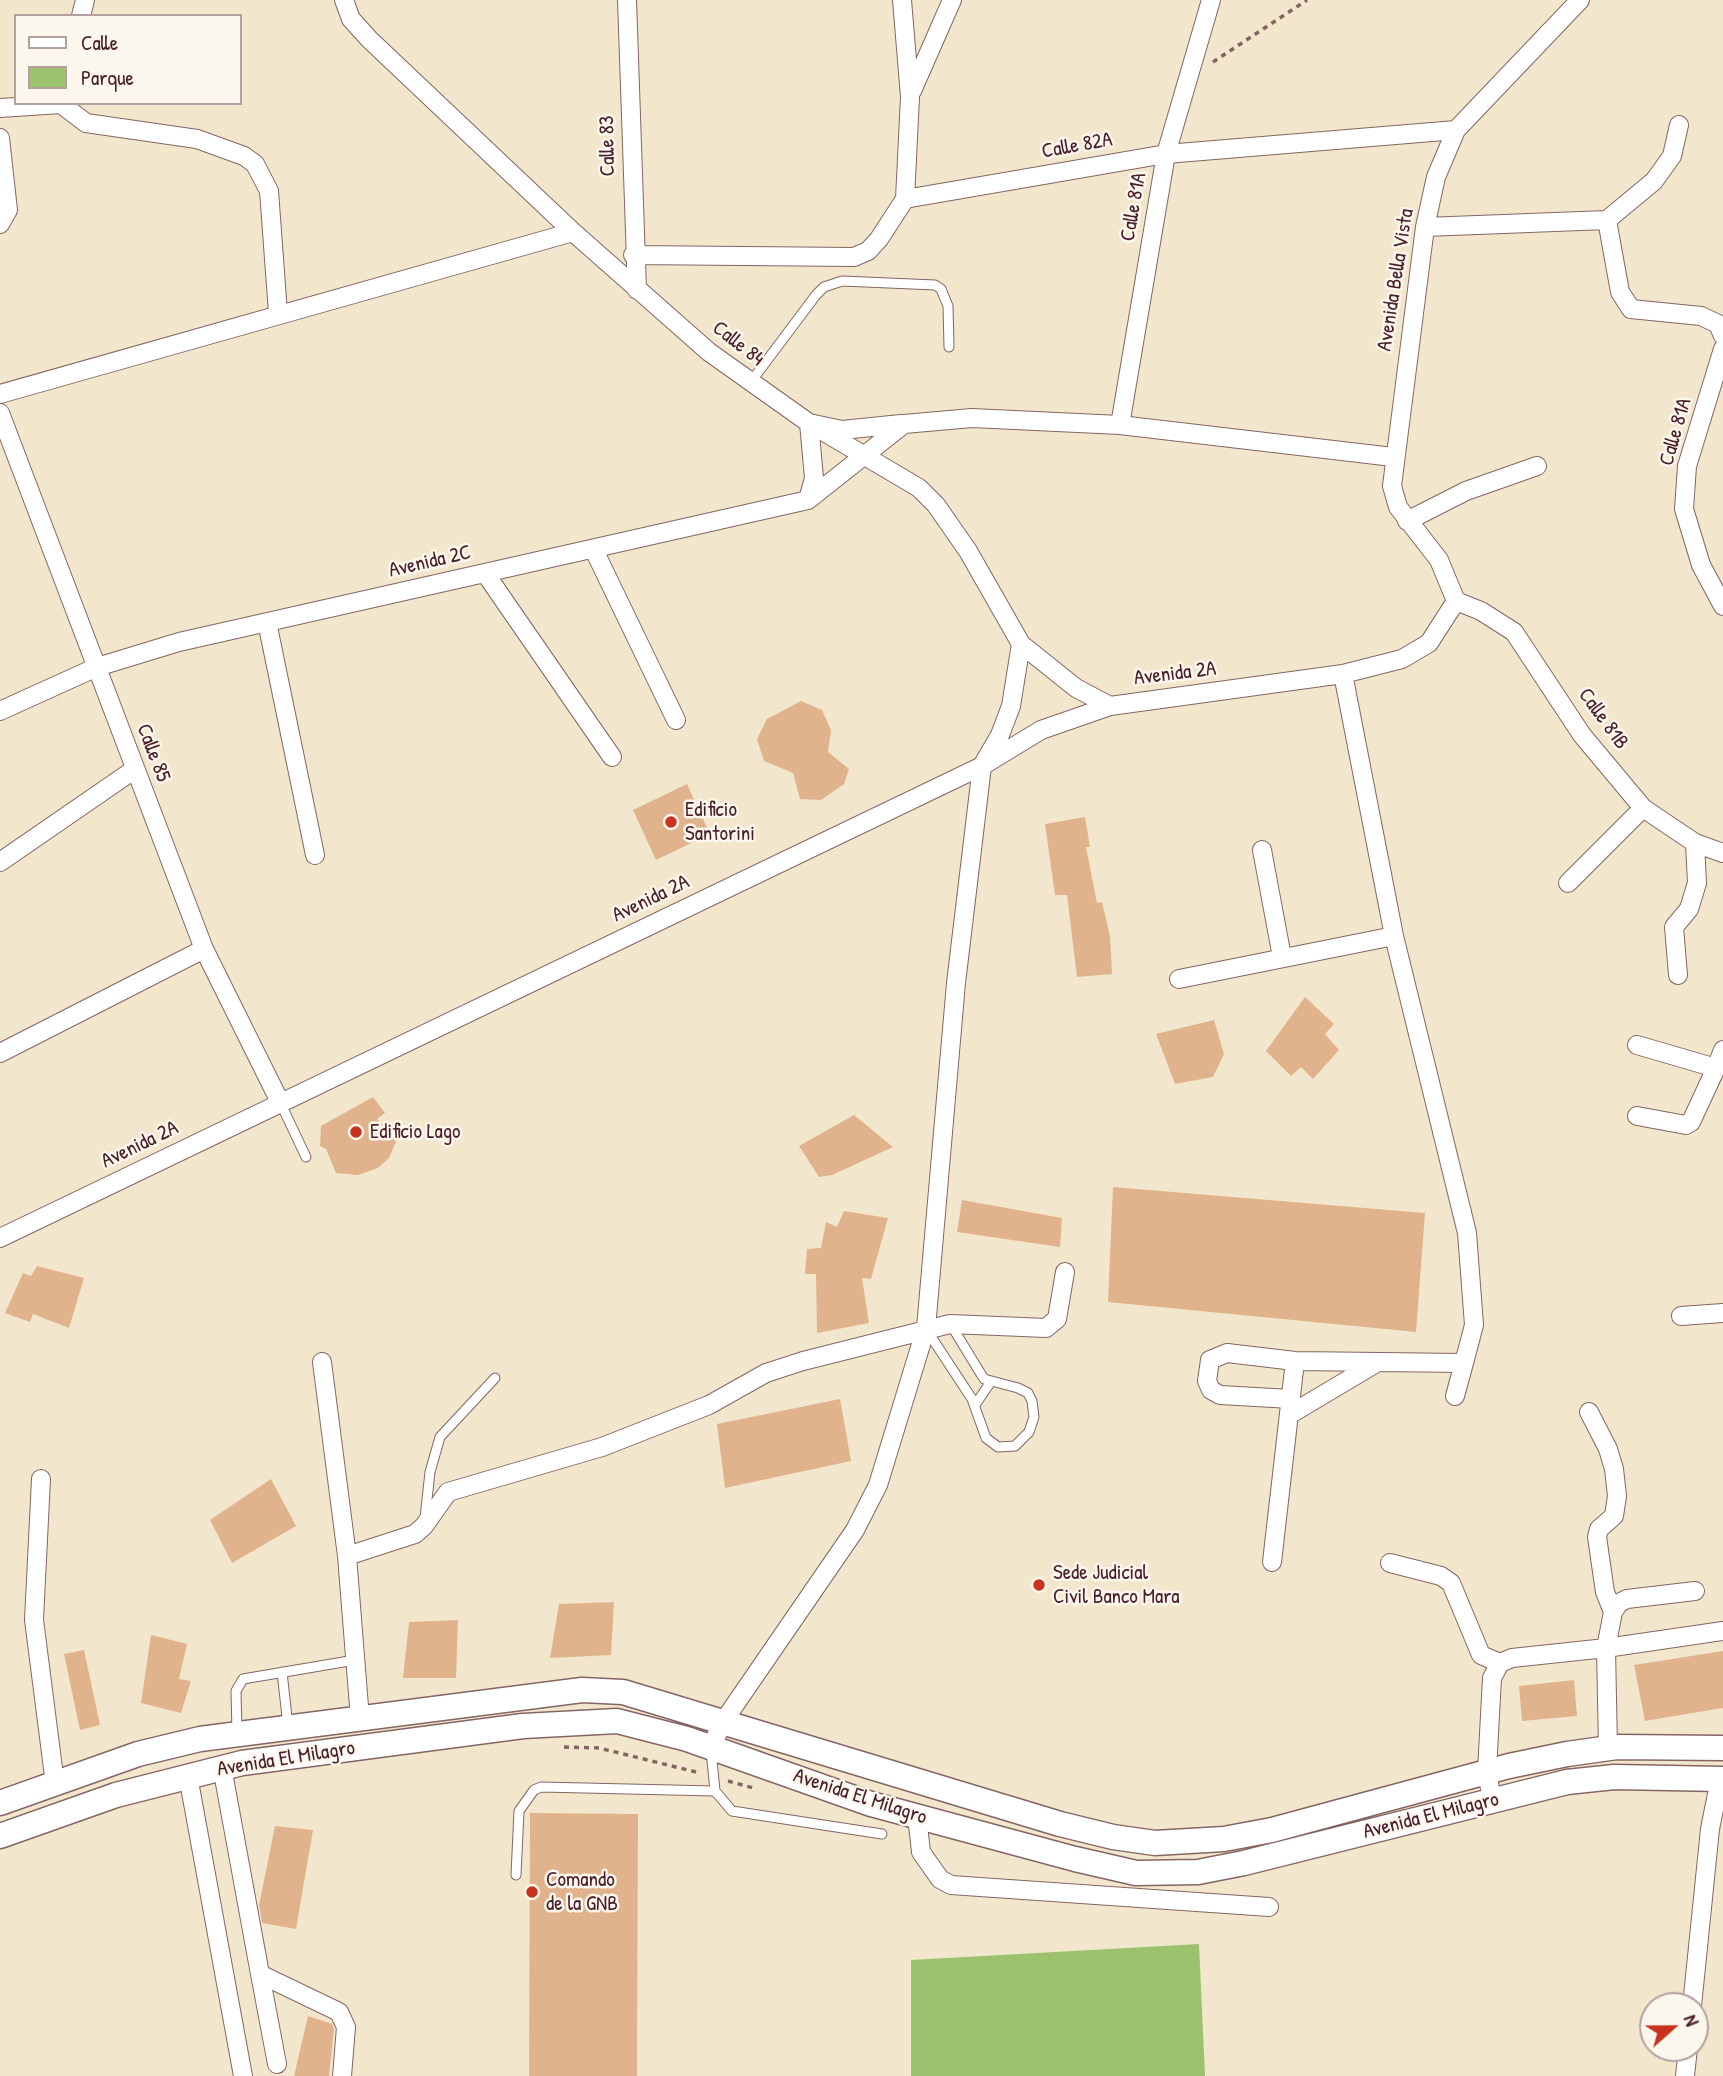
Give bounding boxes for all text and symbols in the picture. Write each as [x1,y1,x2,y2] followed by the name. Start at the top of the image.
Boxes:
[14,14,242,105] legend
[81,28,118,57] text: Calle
[81,63,134,92] text: Parque
[595,116,621,176] street label: Calle 83
[1040,127,1114,165] street label: Calle 82A
[1116,171,1152,243] street label: Calle 81A
[1372,207,1420,353] street label: Avenida Bella Vista
[707,316,769,372] street label: Calle 84
[1654,395,1698,469] street label: Calle 81A
[386,540,474,584] street label: Avenida 2C
[1133,656,1217,692] street label: Avenida 2A
[1572,684,1634,754] street label: Calle 81B
[130,720,176,786] street label: Calle 85
[685,797,755,847] place label: Edificio Santorini
[663,814,679,830] marker: Edificio Santorini
[608,870,694,928] street label: Avenida 2A
[97,1116,183,1174] street label: Avenida 2A
[370,1119,461,1145] place label: Edificio Lago
[348,1124,364,1140] marker: Edificio Lago
[1053,1560,1180,1610] place label: Sede Judicial Civil Banco Mara
[1031,1577,1047,1593] marker: Sede Judicial Civil Banco Mara
[215,1736,357,1782] street label: Avenida El Milagro
[790,1764,930,1830] street label: Avenida El Milagro
[1360,1787,1502,1845] street label: Avenida El Milagro
[546,1867,618,1917] place label: Comando de la GNB
[524,1884,540,1900] marker: Comando de la GNB
[1639,1992,1709,2062] north arrow
[1678,2011,1706,2030] text: N

